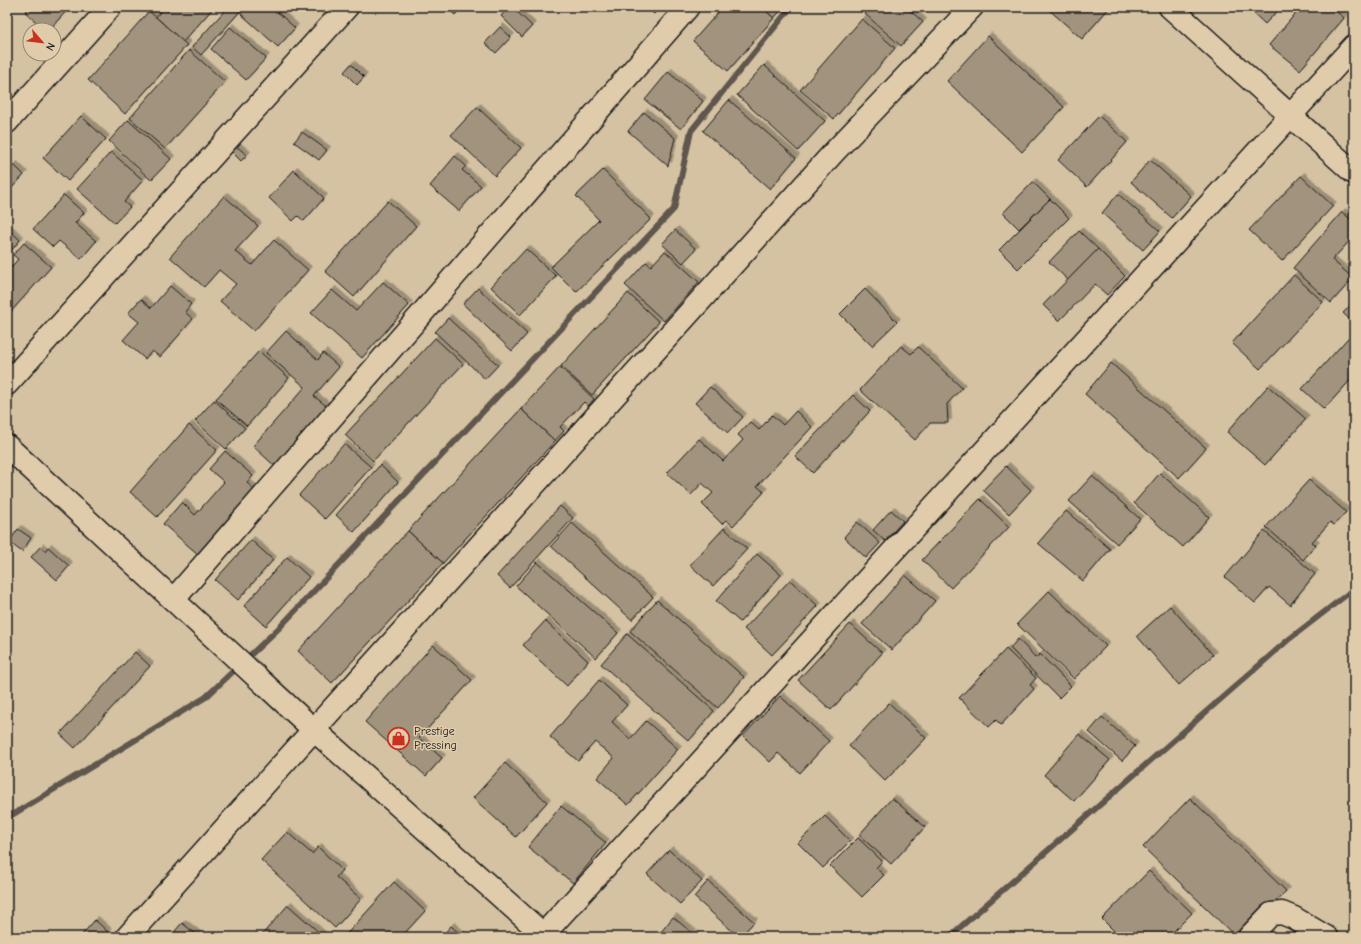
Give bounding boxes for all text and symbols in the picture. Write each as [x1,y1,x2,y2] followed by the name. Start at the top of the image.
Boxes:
[22,22,62,62] north arrow
[43,40,58,53] text: N
[414,724,457,752] place label: Prestige Pressing
[386,725,412,751] shop icon: Prestige Pressing

